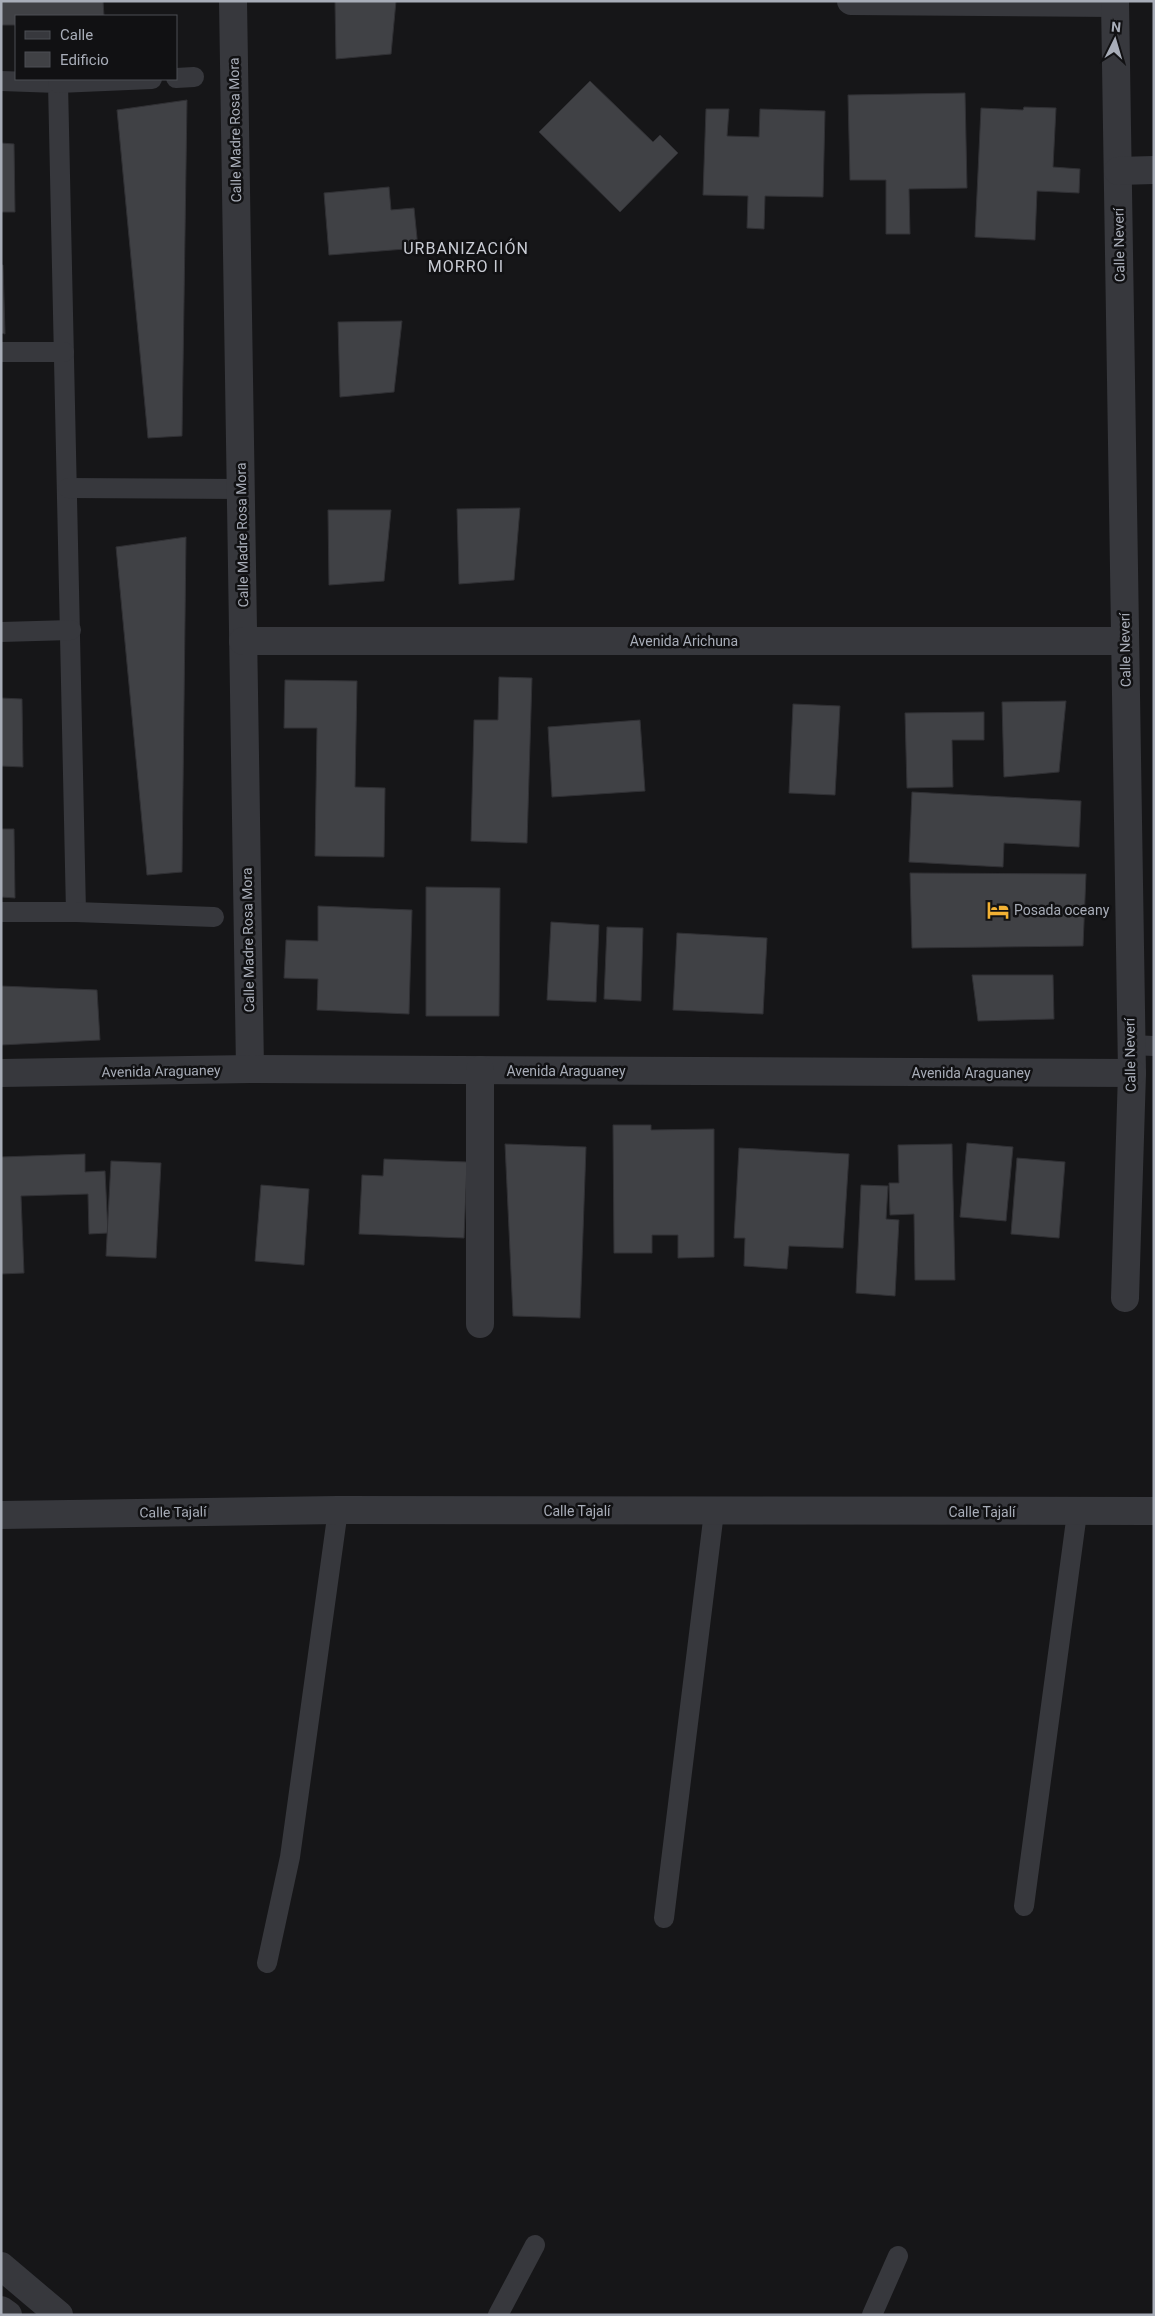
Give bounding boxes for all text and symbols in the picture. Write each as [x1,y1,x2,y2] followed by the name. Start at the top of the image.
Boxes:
[15,15,178,80] legend
[1090,15,1140,65] north arrow
[1111,19,1122,35] text: N
[60,26,93,44] text: Calle
[60,51,109,69] text: Edificio
[226,57,244,203] street label: Calle Madre Rosa Mora
[1110,207,1128,282] street label: Calle Neverí
[403,238,529,276] district label: URBANIZACIÓN MORRO II
[233,462,251,608] street label: Calle Madre Rosa Mora
[1116,612,1134,687] street label: Calle Neverí
[630,633,738,649] street label: Avenida Arichuna
[239,867,257,1013] street label: Calle Madre Rosa Mora
[985,897,1011,923] hotel icon: Posada oceany
[1014,902,1110,918] place label: Posada oceany
[1121,1017,1139,1092] street label: Calle Neverí
[101,1062,221,1080] street label: Avenida Araguaney
[506,1063,626,1079] street label: Avenida Araguaney
[911,1065,1031,1081] street label: Avenida Araguaney
[139,1503,207,1521] street label: Calle Tajalí
[543,1503,611,1519] street label: Calle Tajalí
[948,1504,1016,1520] street label: Calle Tajalí

